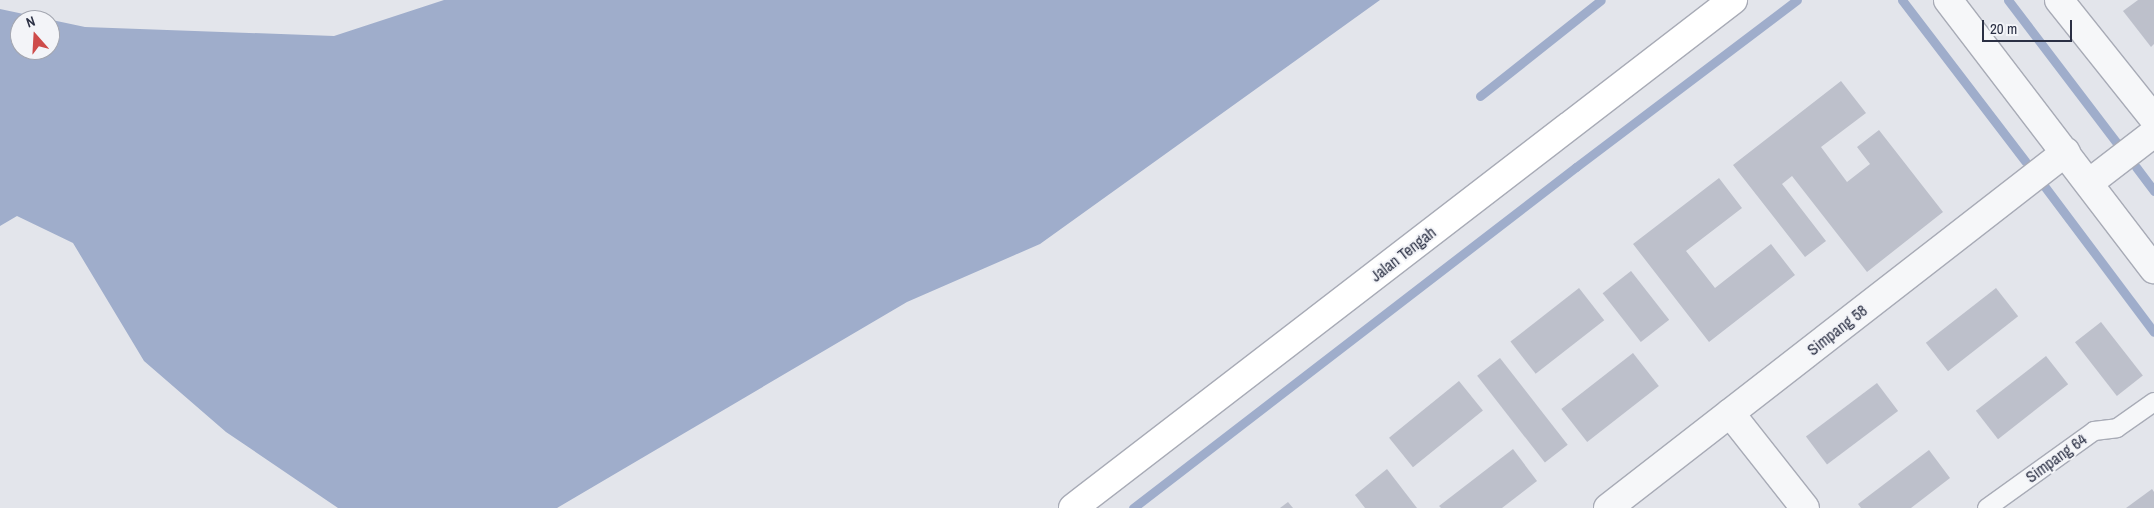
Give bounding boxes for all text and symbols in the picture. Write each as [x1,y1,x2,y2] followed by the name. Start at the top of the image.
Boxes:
[10,10,60,60] north arrow
[1984,10,2074,42] scale bar
[24,12,37,32] text: N
[1990,18,2017,39] text: 20 m
[1366,222,1440,286] street label: Jalan Tengah
[1803,301,1871,359] street label: Simpang 58
[2022,429,2090,487] street label: Simpang 64

